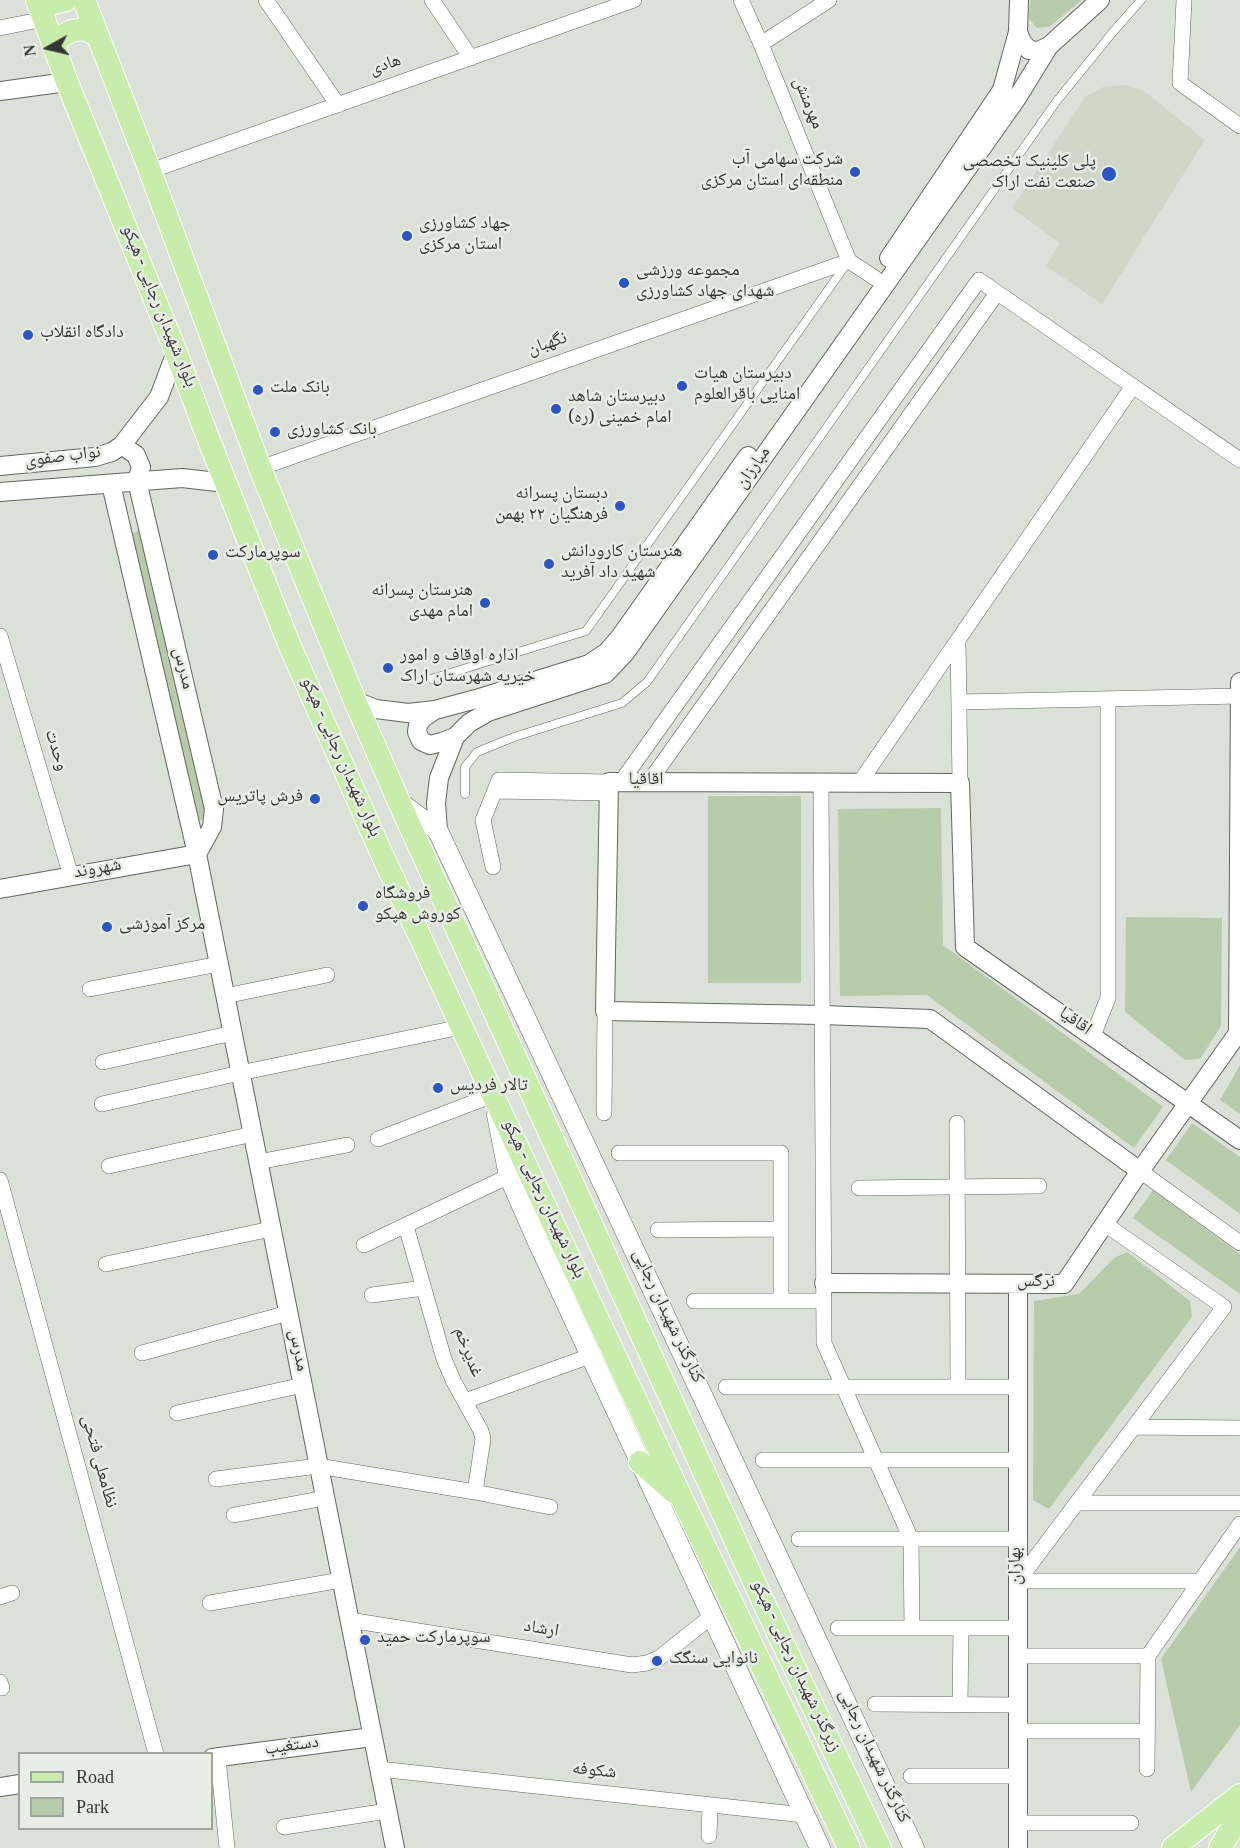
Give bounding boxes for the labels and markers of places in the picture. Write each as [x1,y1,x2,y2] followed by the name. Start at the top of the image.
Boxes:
[701,151,843,194] place label: شرکت سهامی آب منطقه‌ای استان مرکزی
[962,153,1096,195] place label: پلی کلینیک تخصصی صنعت نفت اراک
[848,165,862,179] marker: شرکت سهامی آب منطقه‌ای استان مرکزی
[1100,165,1118,183] marker: پلی کلینیک تخصصی صنعت نفت اراک
[419,215,511,258] place label: جهاد کشاورزی استان مرکزی
[400,229,414,243] marker: جهاد کشاورزی استان مرکزی
[636,262,774,304] place label: مجموعه ورزشی شهدای جهاد کشاورزی
[617,276,631,290] marker: مجموعه ورزشی شهدای جهاد کشاورزی
[40,324,124,346] place label: دادگاه انقلاب
[21,328,35,342] marker: دادگاه انقلاب
[694,365,800,407] place label: دبیرستان هیات امنایی باقرالعلوم
[270,379,330,401] place label: بانک ملت
[675,379,689,393] marker: دبیرستان هیات امنایی باقرالعلوم
[251,383,265,397] marker: بانک ملت
[568,388,672,430] place label: دبیرستان شاهد امام خمینی (ره)
[549,402,563,416] marker: دبیرستان شاهد امام خمینی (ره)
[287,421,377,443] place label: بانک کشاورزی
[268,425,282,439] marker: بانک کشاورزی
[495,485,608,528] place label: دبستان پسرانه فرهنگیان ۲۲ بهمن
[613,499,627,513] marker: دبستان پسرانه فرهنگیان ۲۲ بهمن
[561,543,682,586] place label: هنرستان کارودانش شهید داد آفرید
[225,544,301,566] place label: سوپرمارکت
[206,548,220,562] marker: سوپرمارکت
[542,557,556,571] marker: هنرستان کارودانش شهید داد آفرید
[371,582,473,624] place label: هنرستان پسرانه امام مهدی
[478,596,492,610] marker: هنرستان پسرانه امام مهدی
[400,647,535,690] place label: اداره اوقاف و امور خیریه شهرستان اراک
[381,661,395,675] marker: اداره اوقاف و امور خیریه شهرستان اراک
[217,788,303,810] place label: فرش پاتریس
[308,792,322,806] marker: فرش پاتریس
[375,885,461,928] place label: فروشگاه کوروش هپکو
[356,899,370,913] marker: فروشگاه کوروش هپکو
[119,916,205,938] place label: مرکز آموزشی
[100,920,114,934] marker: مرکز آموزشی
[450,1077,528,1099] place label: تالار فردیس
[431,1081,445,1095] marker: تالار فردیس
[377,1629,490,1651] place label: سوپرمارکت حمید
[358,1633,372,1647] marker: سوپرمارکت حمید
[669,1650,758,1672] place label: نانوایی سنگک
[650,1654,664,1668] marker: نانوایی سنگک

